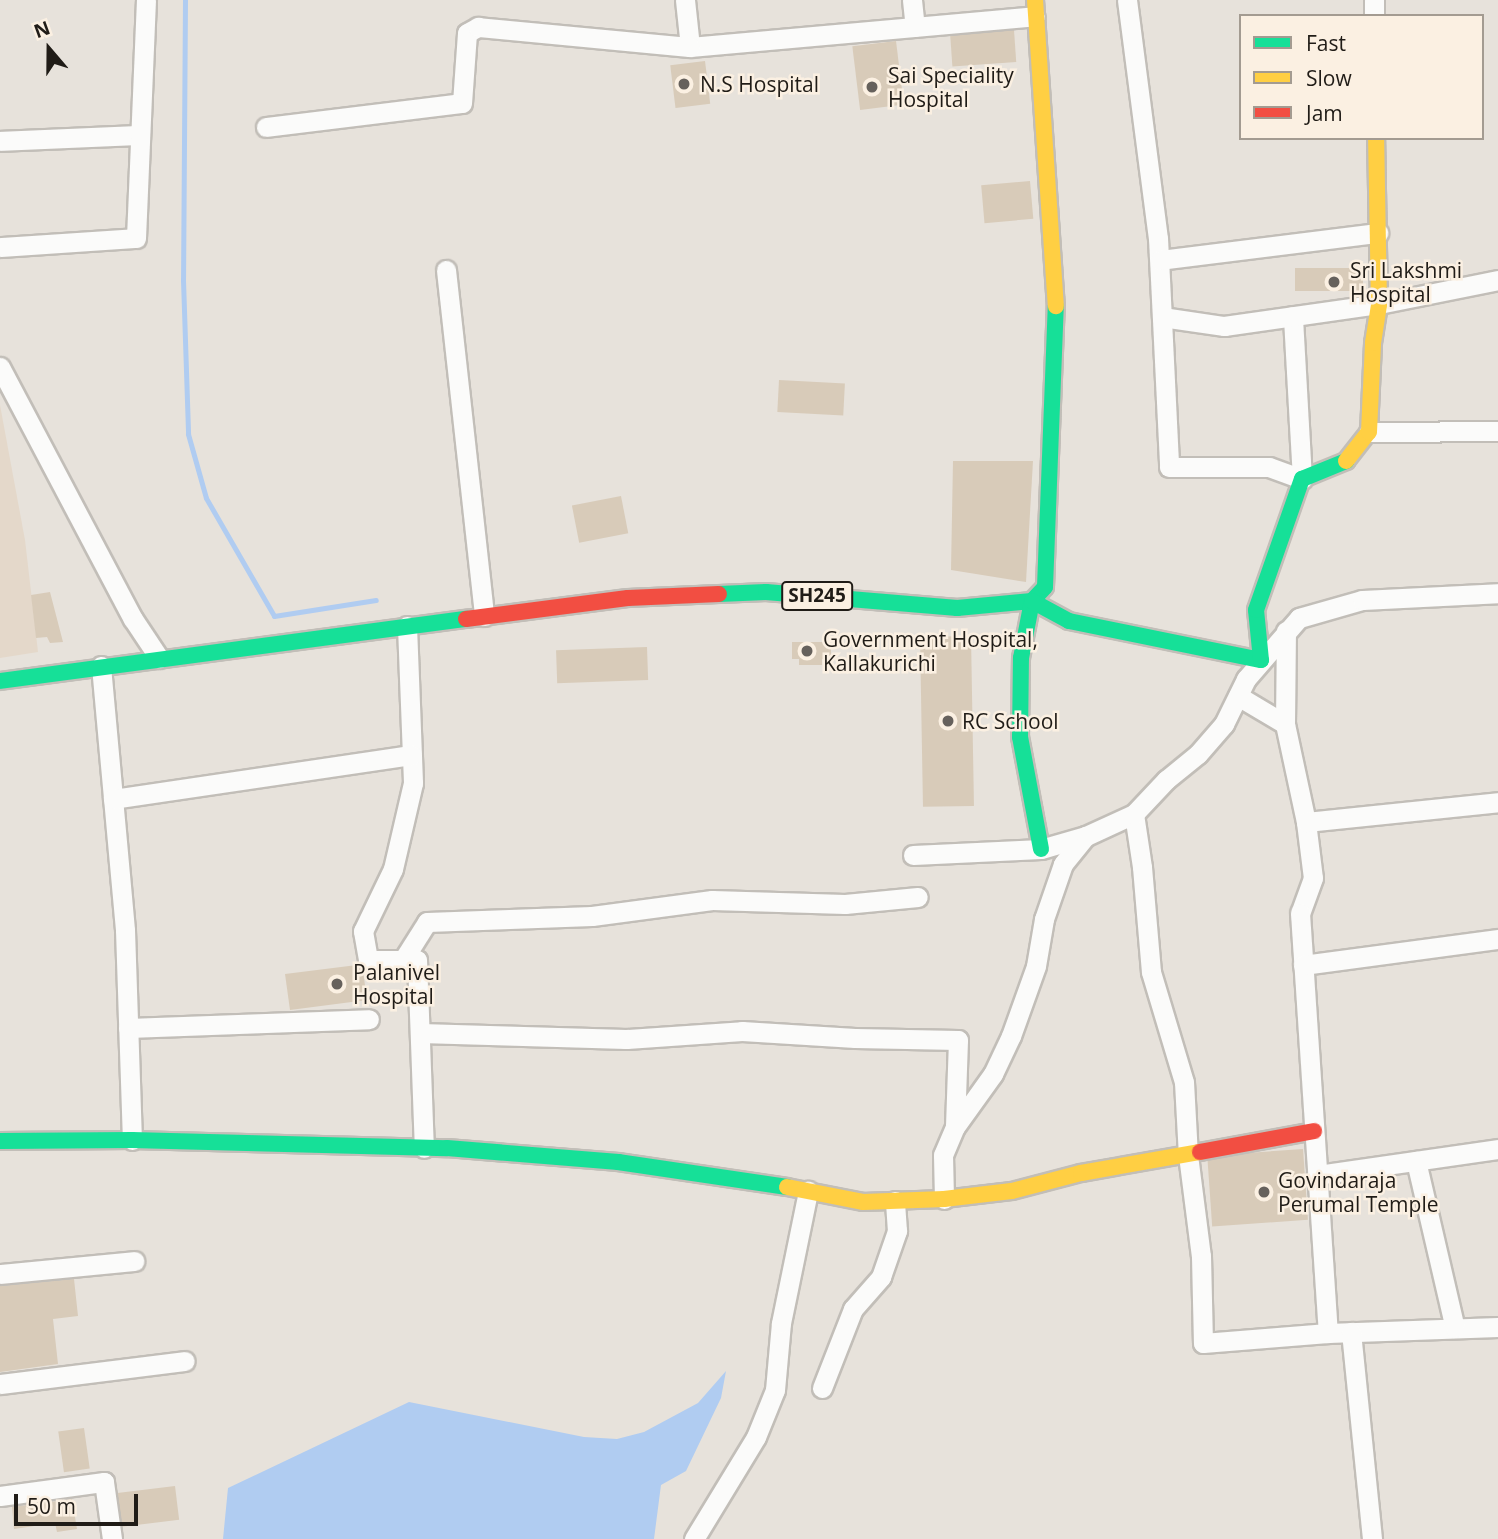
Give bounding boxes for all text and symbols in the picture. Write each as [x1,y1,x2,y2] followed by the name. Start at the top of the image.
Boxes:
[14,14,84,84] north arrow
[30,14,54,44] text: N
[1239,14,1484,140] legend
[1306,29,1346,57] text: Fast
[888,62,1014,112] place label: Sai Speciality Hospital
[1306,64,1352,92] text: Slow
[700,71,819,97] place label: N.S Hospital
[674,74,694,94] marker: N.S Hospital
[862,77,882,97] marker: Sai Speciality Hospital
[1306,99,1343,127] text: Jam
[1350,257,1462,307] place label: Sri Lakshmi Hospital
[1324,272,1344,292] marker: Sri Lakshmi Hospital
[780,580,854,611] road number: SH245
[823,626,1038,676] place label: Government Hospital, Kallakurichi
[797,641,817,661] marker: Government Hospital, Kallakurichi
[962,708,1059,734] place label: RC School
[940,713,956,729] marker: RC School
[353,959,440,1009] place label: Palanivel Hospital
[327,974,347,994] marker: Palanivel Hospital
[1278,1167,1438,1217] place label: Govindaraja Perumal Temple
[1256,1184,1272,1200] marker: Govindaraja Perumal Temple
[18,1480,142,1524] scale bar
[27,1492,76,1520] text: 50 m

